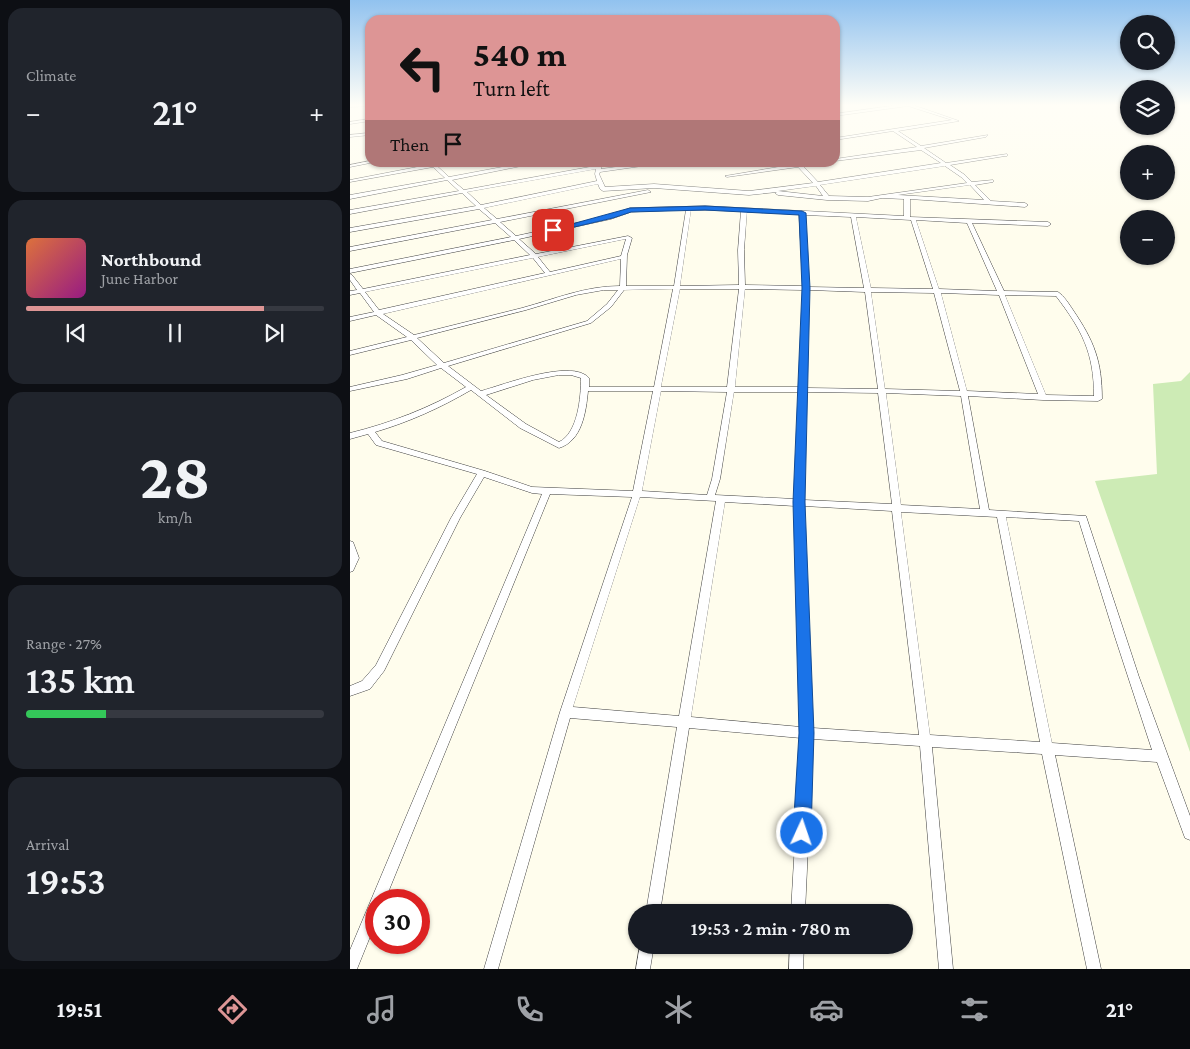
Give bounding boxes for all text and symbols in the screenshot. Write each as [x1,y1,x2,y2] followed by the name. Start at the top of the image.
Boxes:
[1120,15,1175,265] map controls
[1120,15,1175,70] button: search
[390,35,455,100] icon: left
[473,35,567,74] text: 540 m
[26,67,76,84] text: Climate
[473,76,550,101] text: Turn left
[1120,80,1175,135] button: layers
[152,91,198,133] text: 21°
[26,97,41,128] text: −
[309,97,324,128] text: +
[439,130,467,158] icon: arrive
[390,134,429,155] text: Then
[1120,145,1175,200] button: +
[532,209,574,251] pin
[1120,210,1175,265] button: −
[539,216,567,244] icon: arrive
[101,249,201,270] text: Northbound
[101,270,178,287] text: June Harbor
[62,319,90,347] icon: previous
[161,319,189,347] icon: pause
[260,319,288,347] icon: next
[140,440,210,512] text: 28
[158,509,192,526] text: km/h
[26,635,102,652] text: Range · 27%
[26,659,135,701] text: 135 km
[775,806,827,858] position arrow
[26,836,70,853] text: Arrival
[26,860,106,902] text: 19:53
[365,889,430,954] speed limit sign: 30
[691,918,850,939] text: 19:53 · 2 min · 780 m
[215,992,250,1027] icon: directions
[364,992,399,1027] icon: music
[512,992,547,1027] icon: phone
[661,992,696,1027] icon: climate
[809,992,844,1027] icon: car
[957,992,992,1027] icon: filters
[57,997,102,1022] text: 19:51
[1106,997,1133,1022] text: 21°

